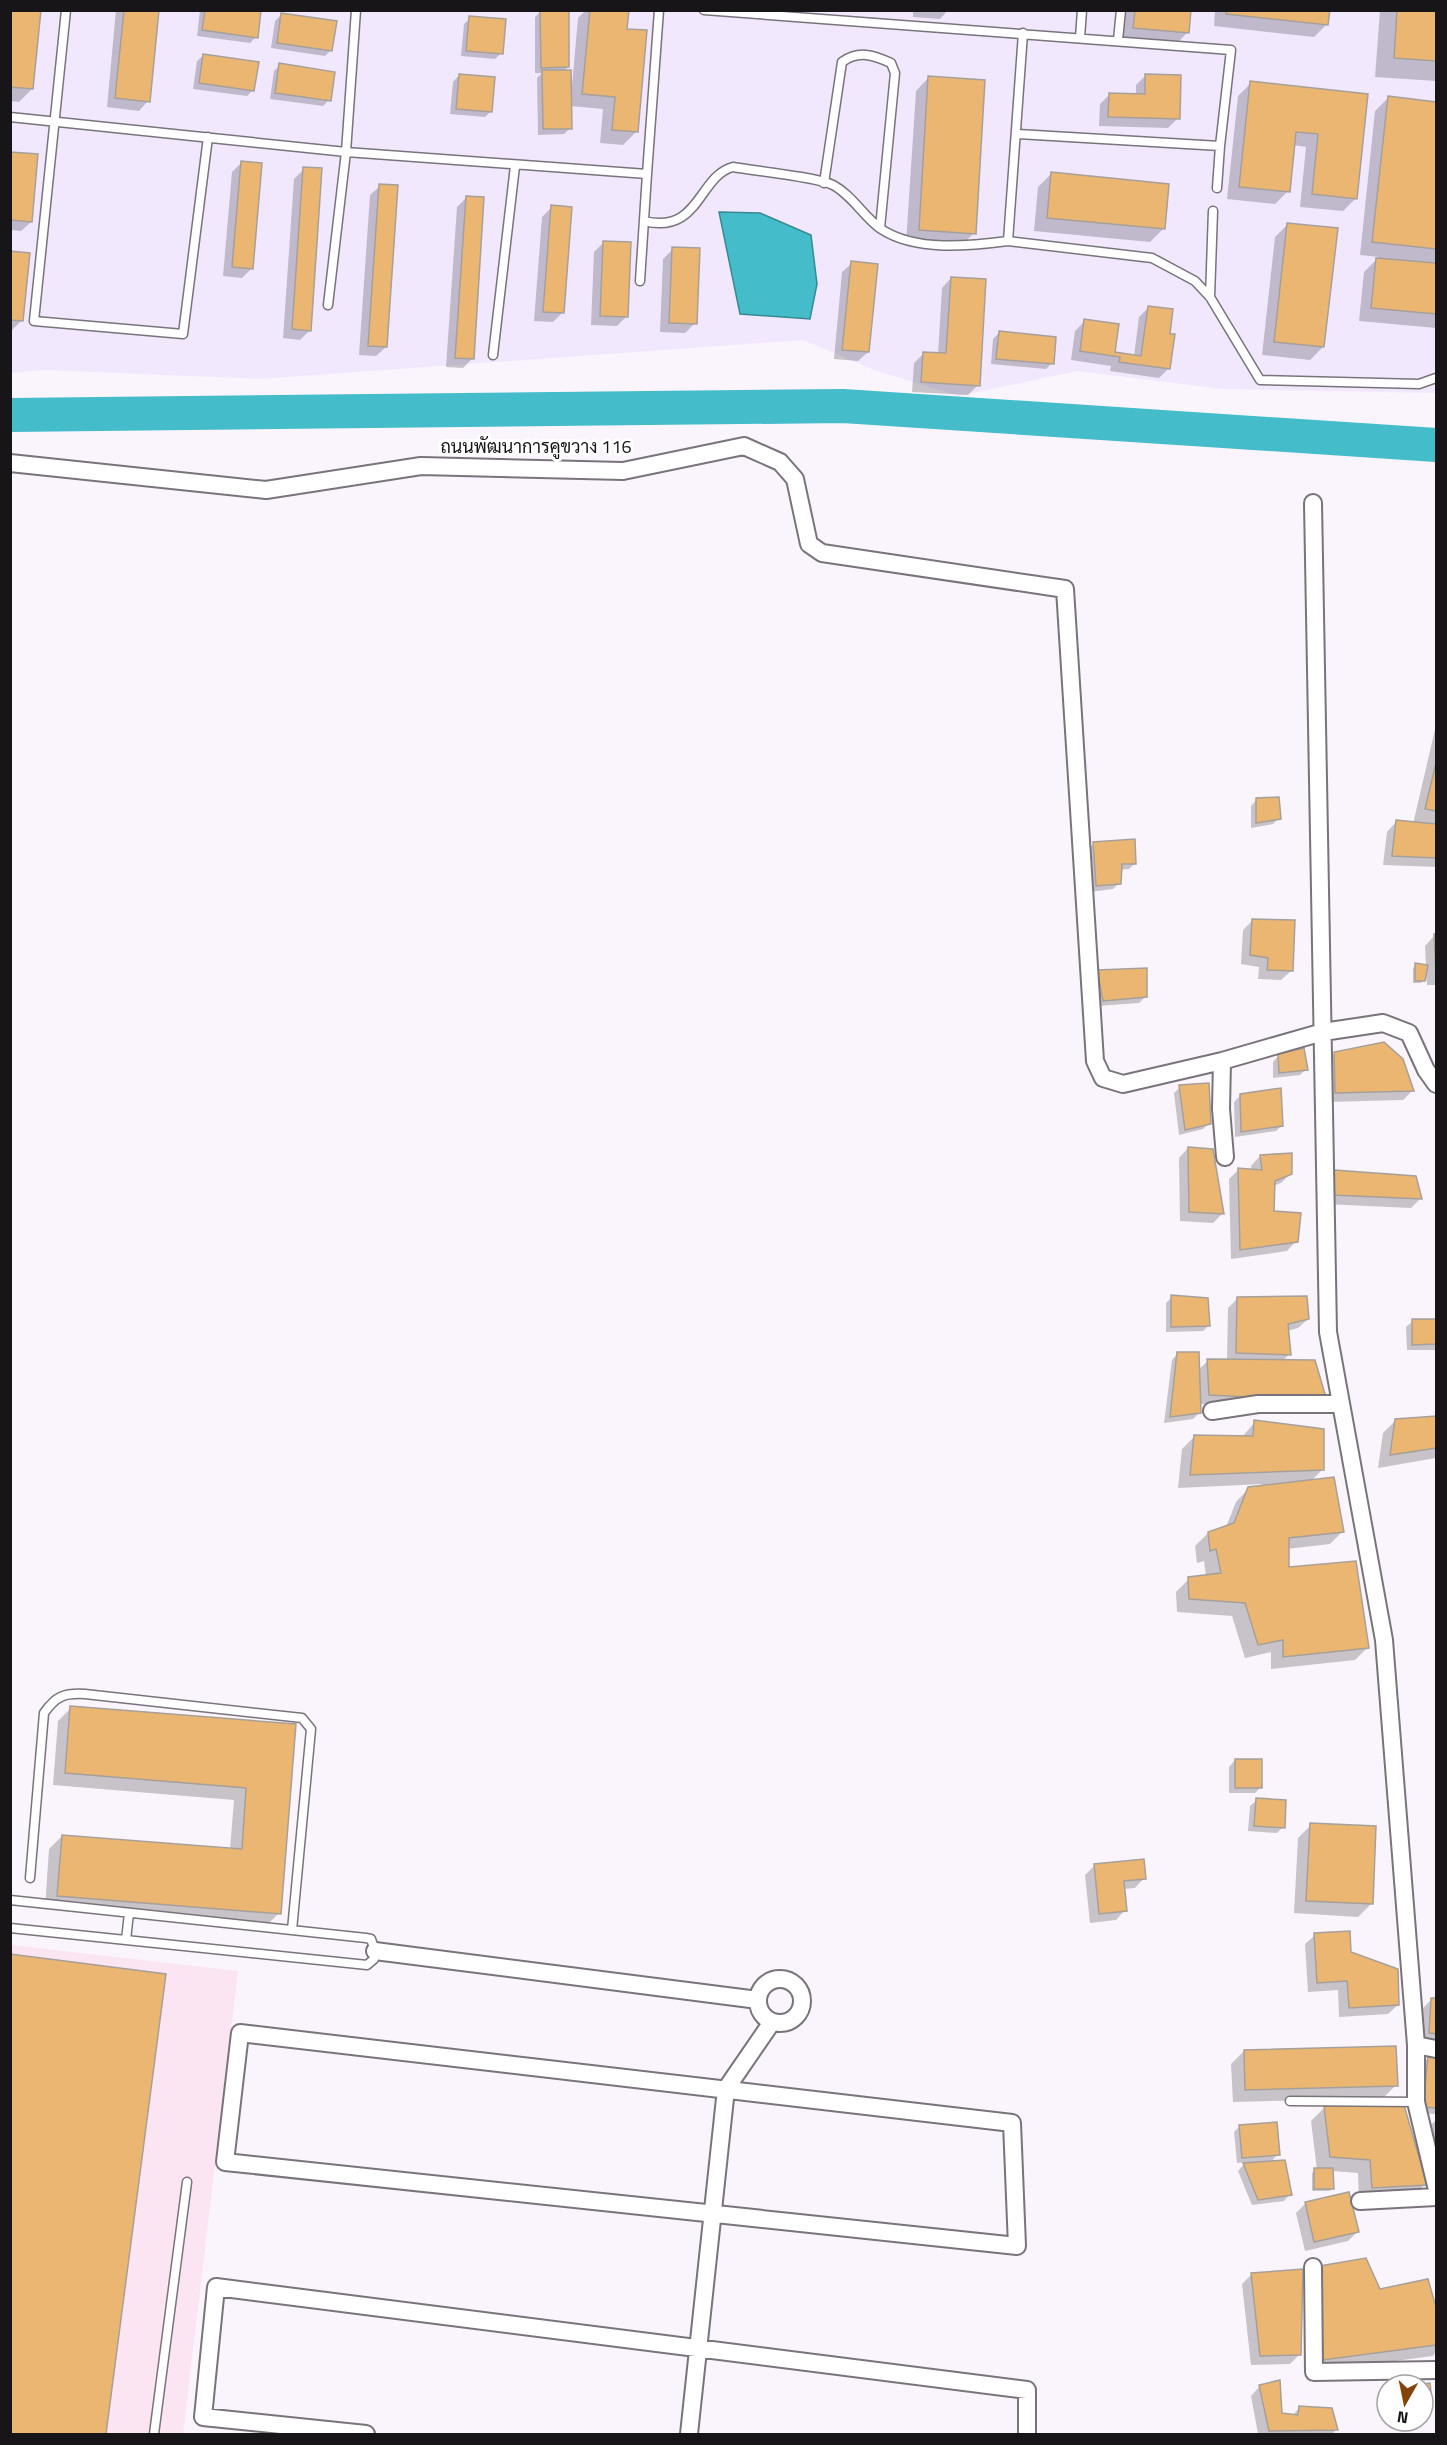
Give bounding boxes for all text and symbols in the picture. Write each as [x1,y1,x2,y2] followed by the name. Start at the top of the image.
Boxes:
[440,433,632,460] street label: ถนนพัฒนาการคูขวาง 116
[1375,2373,1435,2433] north arrow
[1395,2405,1410,2431] text: N

